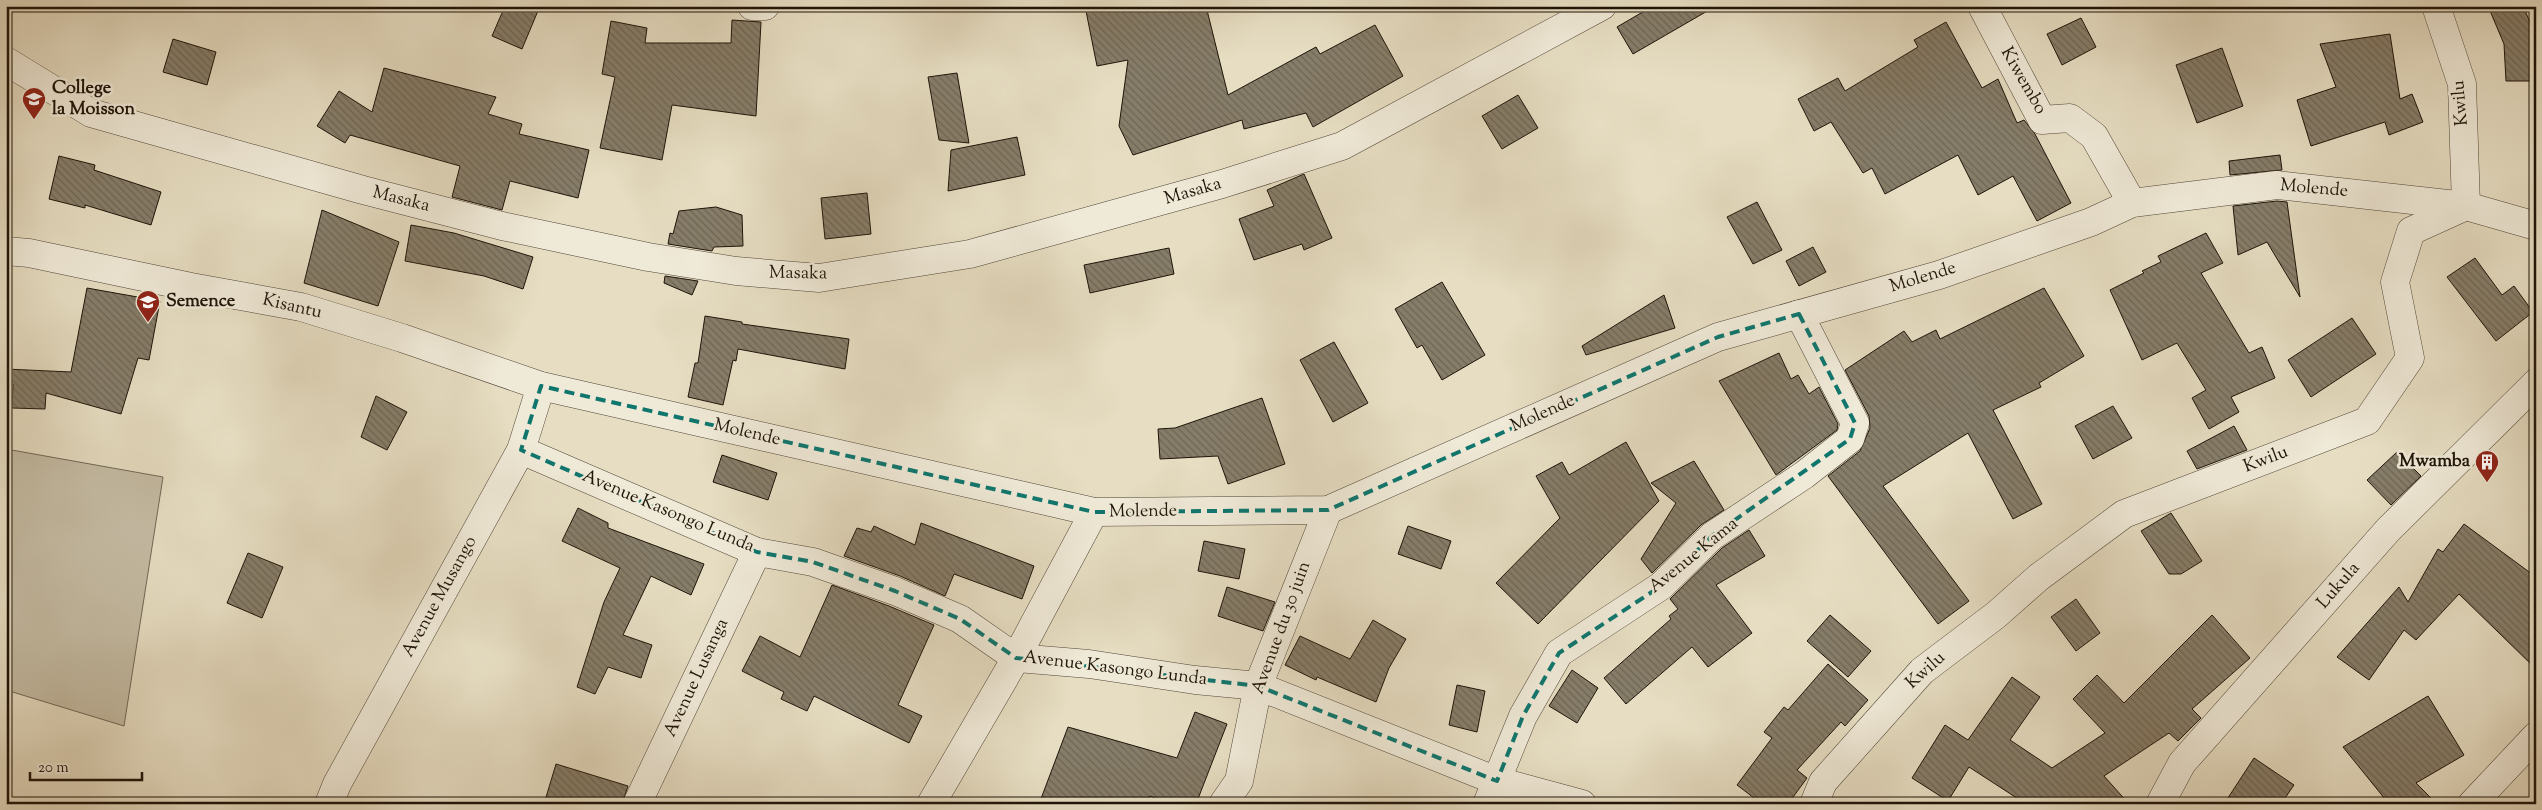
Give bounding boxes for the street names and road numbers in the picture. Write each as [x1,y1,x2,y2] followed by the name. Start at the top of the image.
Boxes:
[1993,43,2053,120] street label: Kiwembo
[2446,79,2476,127] street label: Kwilu
[1161,171,1225,213] street label: Masaka
[2279,173,2349,205] street label: Molende
[370,180,432,220] street label: Masaka
[1887,256,1959,300] street label: Molende
[769,260,827,288] street label: Masaka
[260,288,324,326] street label: Kisantu
[1507,388,1579,440] street label: Molende
[711,413,783,453] street label: Molende
[2240,440,2292,480] street label: Kwilu
[578,464,758,560] street label: Avenue Kasongo Lunda
[1109,498,1177,526] street label: Molende
[1644,512,1744,600] street label: Avenue Kama
[396,532,484,662] street label: Avenue Musango
[2311,557,2367,615] street label: Lukula
[1246,558,1318,698] street label: Avenue du 30 juin
[658,614,736,742] street label: Avenue Lusanga
[1022,645,1208,693] street label: Avenue Kasongo Lunda
[1900,646,1952,696] street label: Kwilu

